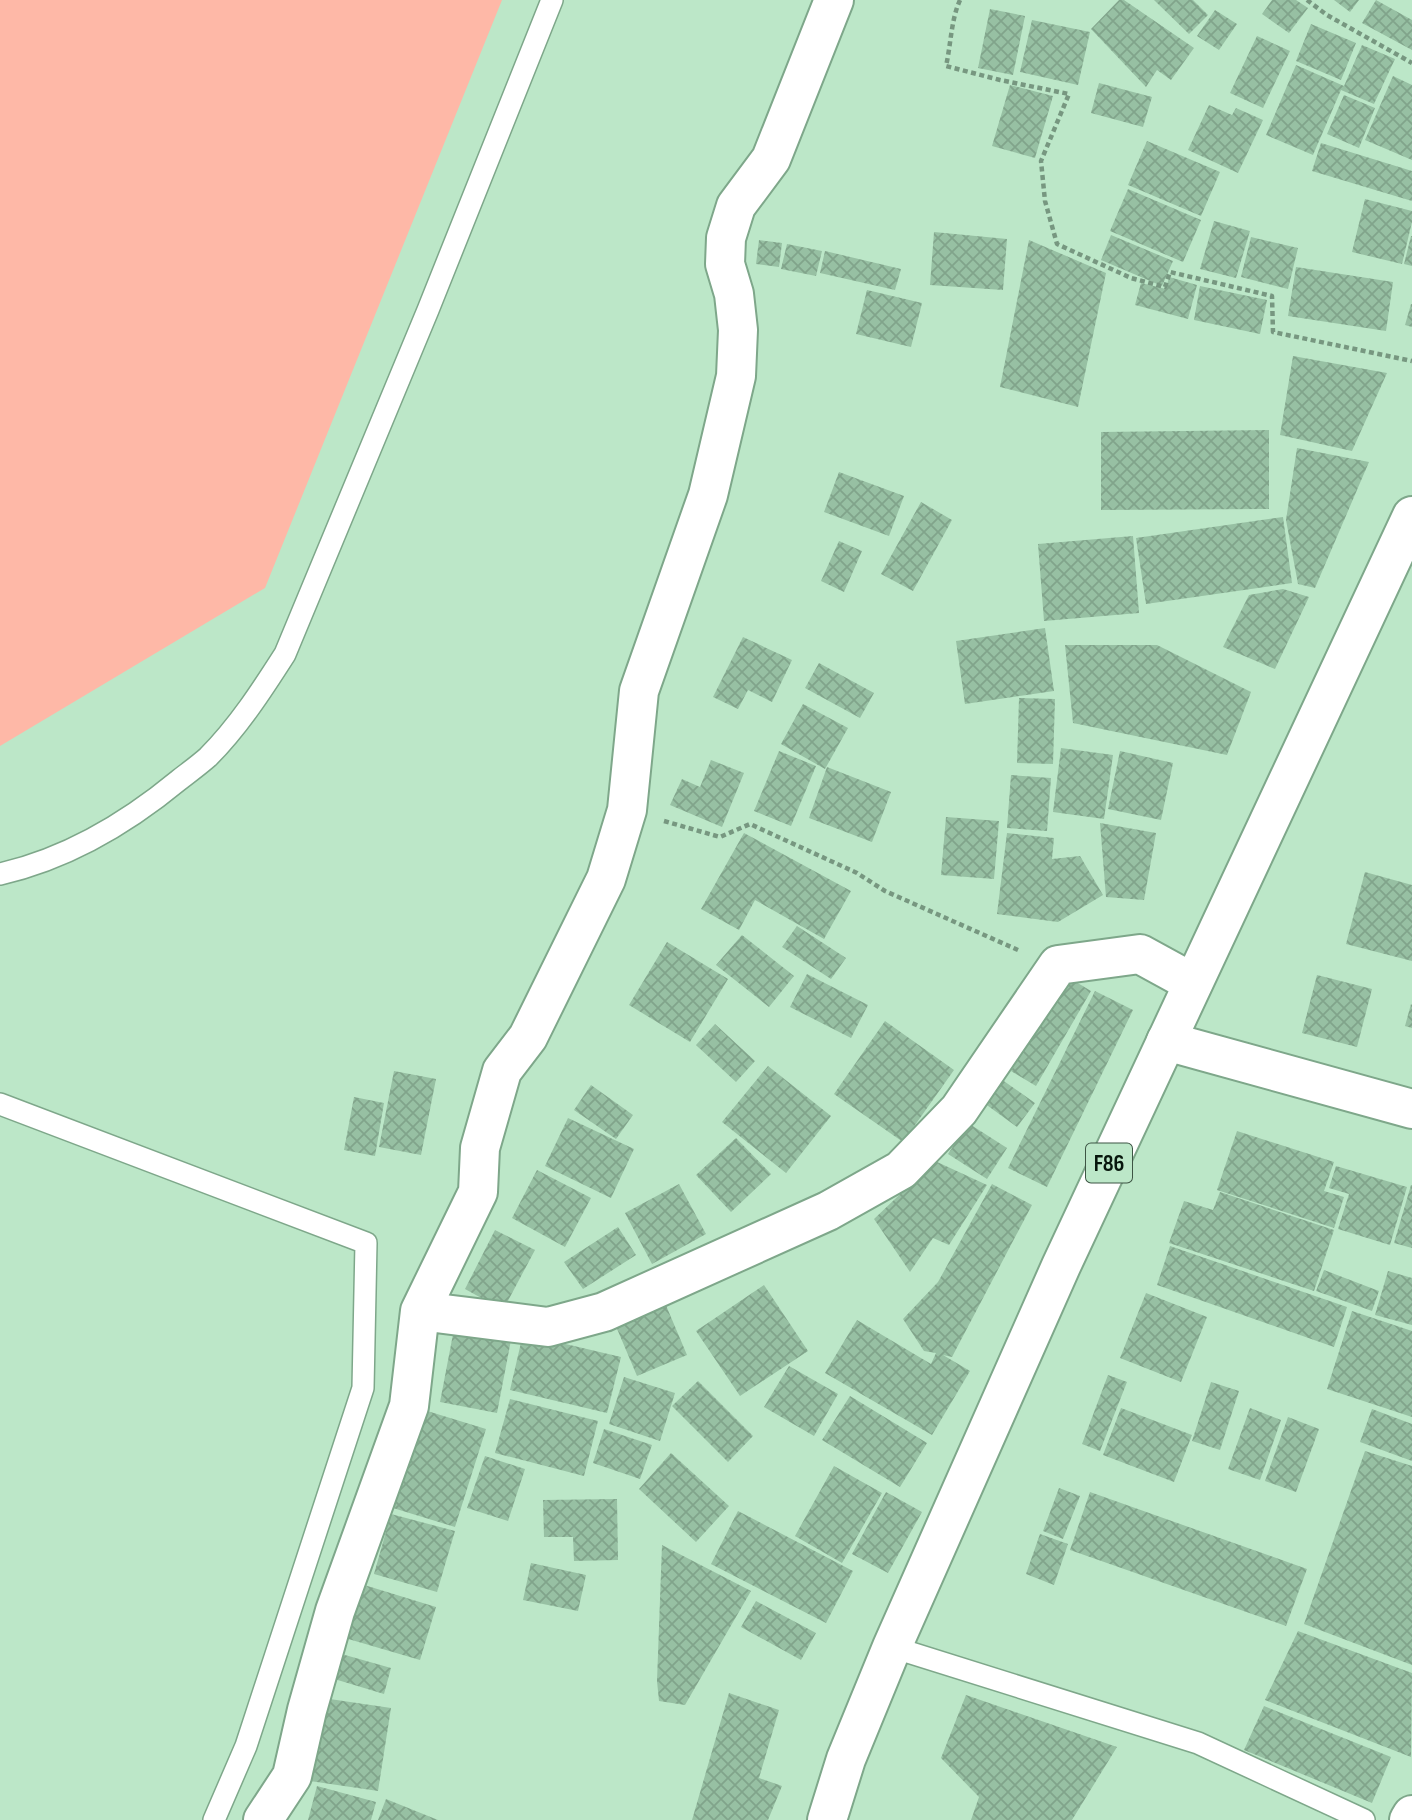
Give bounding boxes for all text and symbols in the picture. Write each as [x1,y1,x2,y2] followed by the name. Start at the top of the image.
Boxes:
[1086,1144,1132,1182] road number: F86

